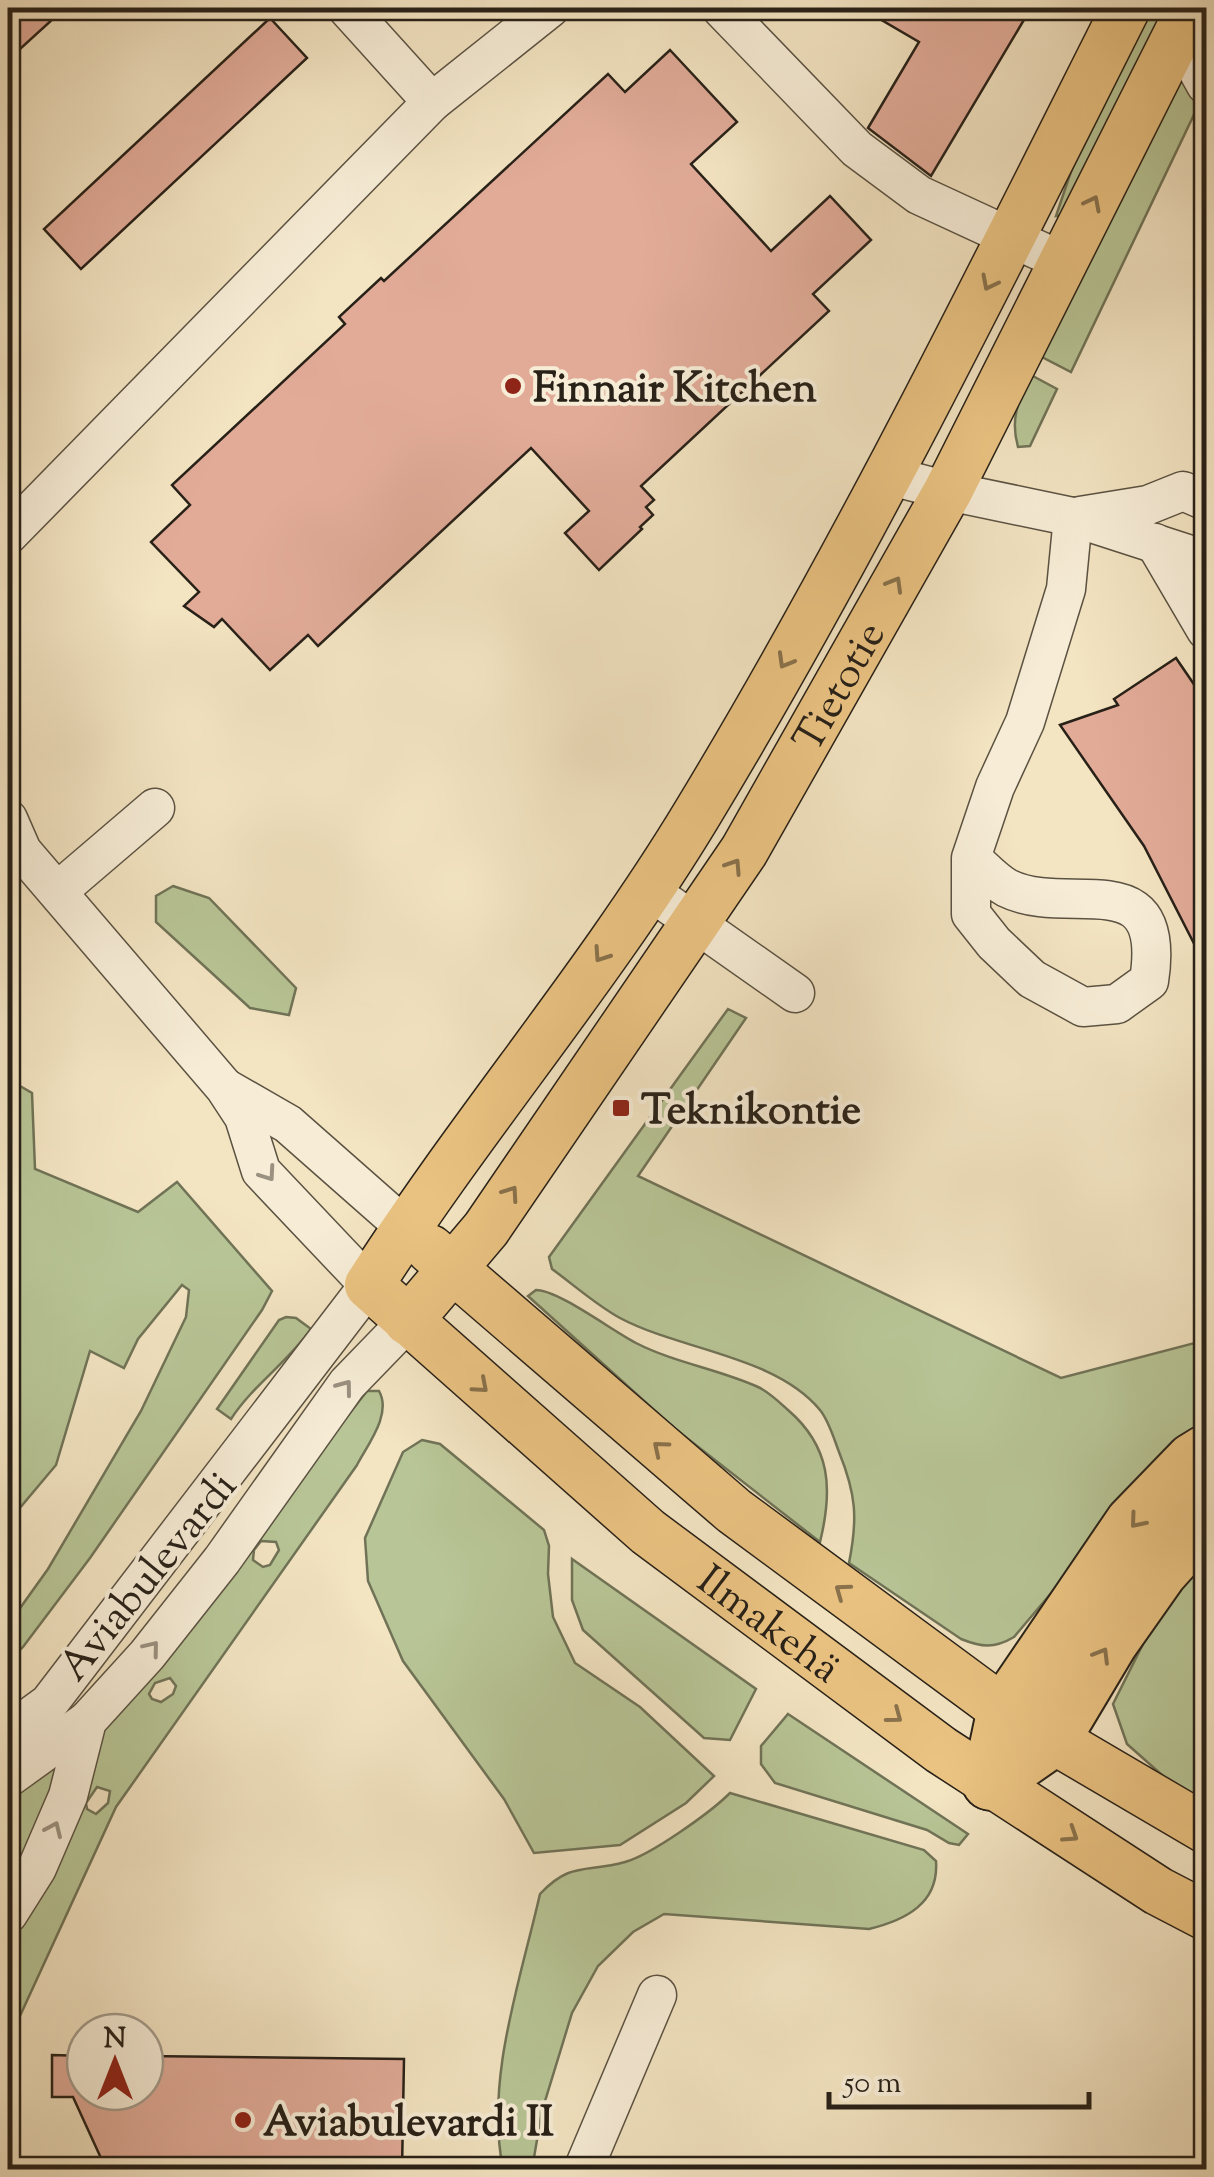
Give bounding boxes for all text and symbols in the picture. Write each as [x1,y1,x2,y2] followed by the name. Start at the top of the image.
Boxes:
[1081,195,1101,213] one-way arrow
[982,272,1001,290] one-way arrow
[533,361,817,421] place label: Finnair Kitchen
[502,375,524,397] marker: Finnair Kitchen
[882,577,902,595] one-way arrow
[781,612,903,765] street label: Tietotie
[778,651,797,669] one-way arrow
[721,859,740,877] one-way arrow
[595,945,614,963] one-way arrow
[641,1083,861,1143] place label: Teknikontie
[610,1097,632,1119] marker: Teknikontie
[256,1163,274,1181] one-way arrow
[499,1185,517,1204] one-way arrow
[469,1374,488,1392] one-way arrow
[334,1380,351,1398] one-way arrow
[653,1442,671,1460] one-way arrow
[47,1460,253,1696] street label: Aviabulevardi
[1131,1509,1149,1527] one-way arrow
[683,1553,851,1700] street label: Ilmakehä
[835,1586,853,1603] one-way arrow
[140,1642,158,1660] one-way arrow
[1090,1648,1109,1666] one-way arrow
[884,1704,902,1721] one-way arrow
[42,1821,62,1839] one-way arrow
[1061,1822,1079,1841] one-way arrow
[65,2012,165,2112] north arrow
[104,2020,126,2060] text: N
[829,2047,1089,2109] scale bar
[842,2063,902,2106] text: 50 m
[263,2095,554,2155] place label: Aviabulevardi II
[232,2109,254,2131] marker: Aviabulevardi II

